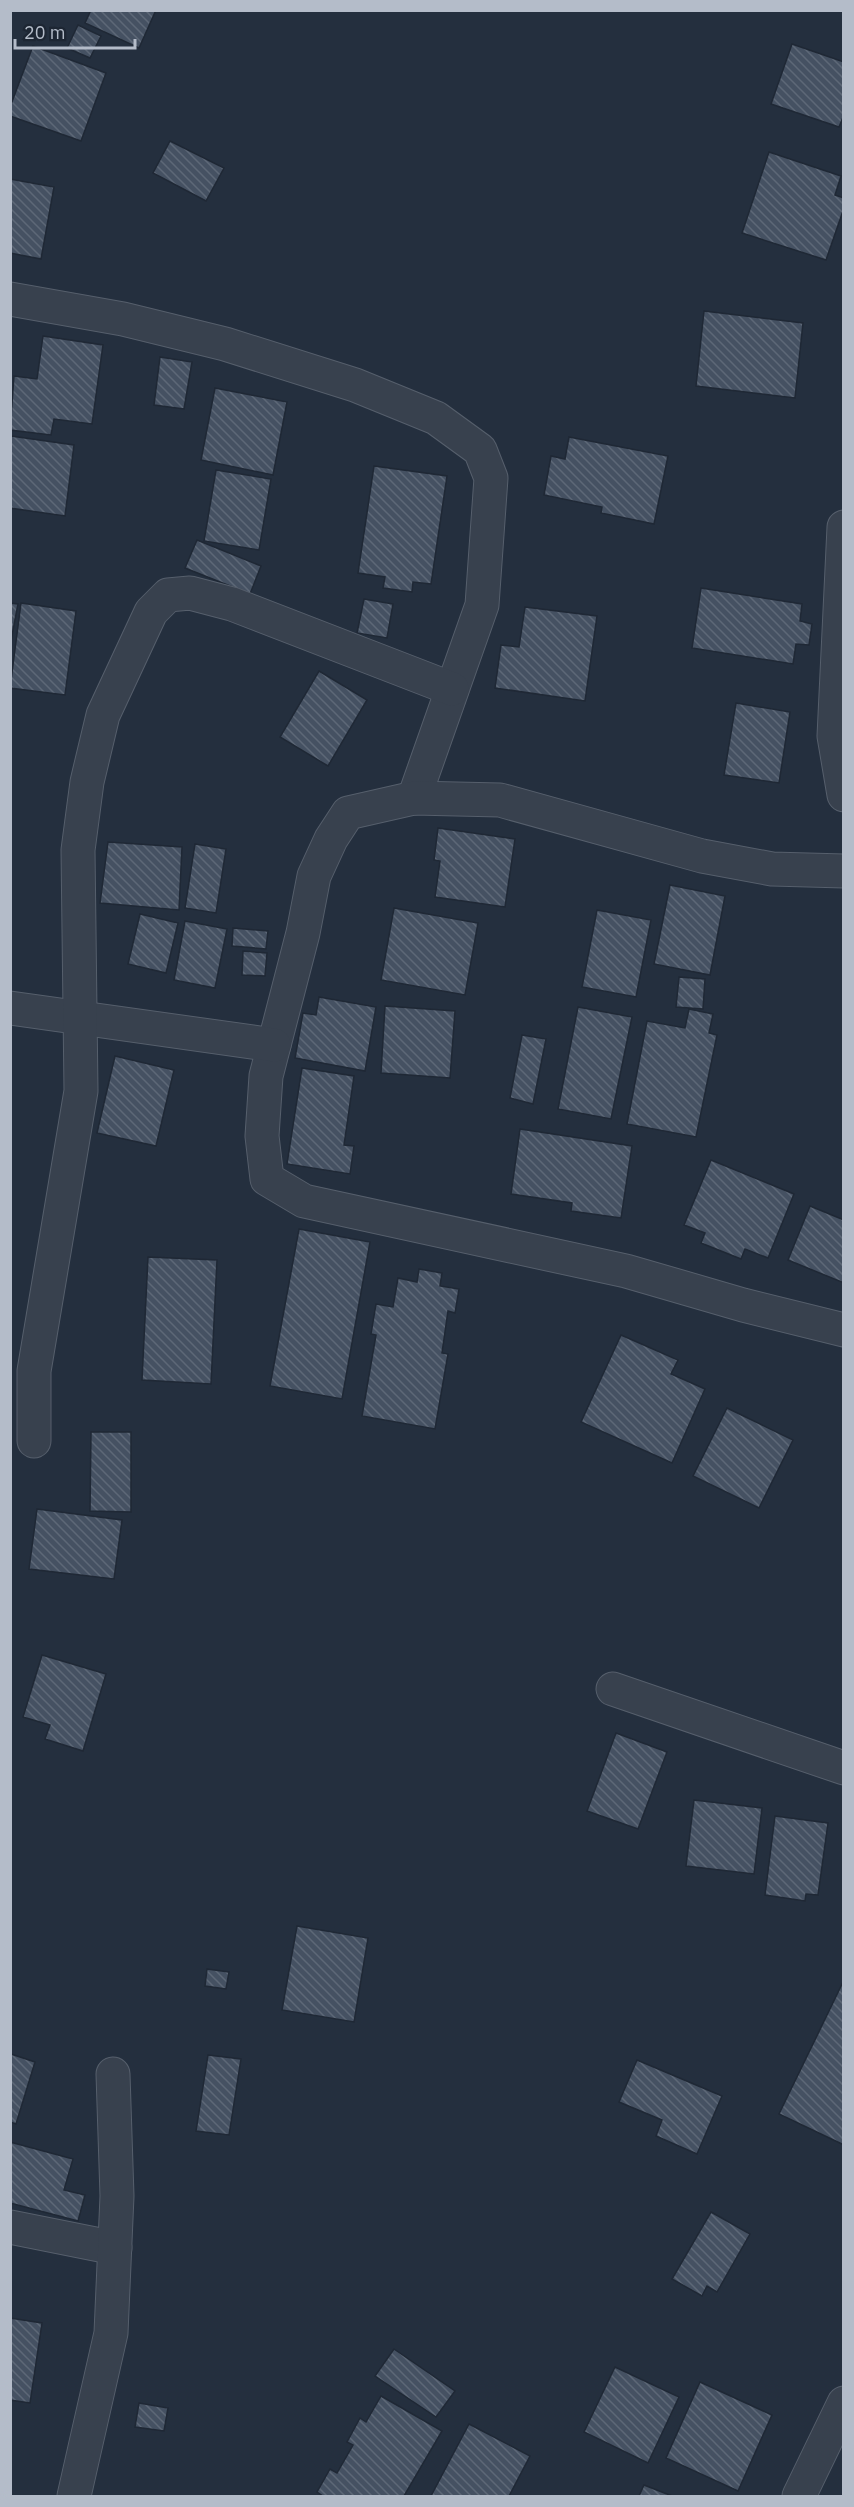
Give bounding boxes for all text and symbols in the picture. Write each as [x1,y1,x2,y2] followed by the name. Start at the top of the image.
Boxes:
[15,12,135,50] scale bar
[24,21,66,44] text: 20 m

